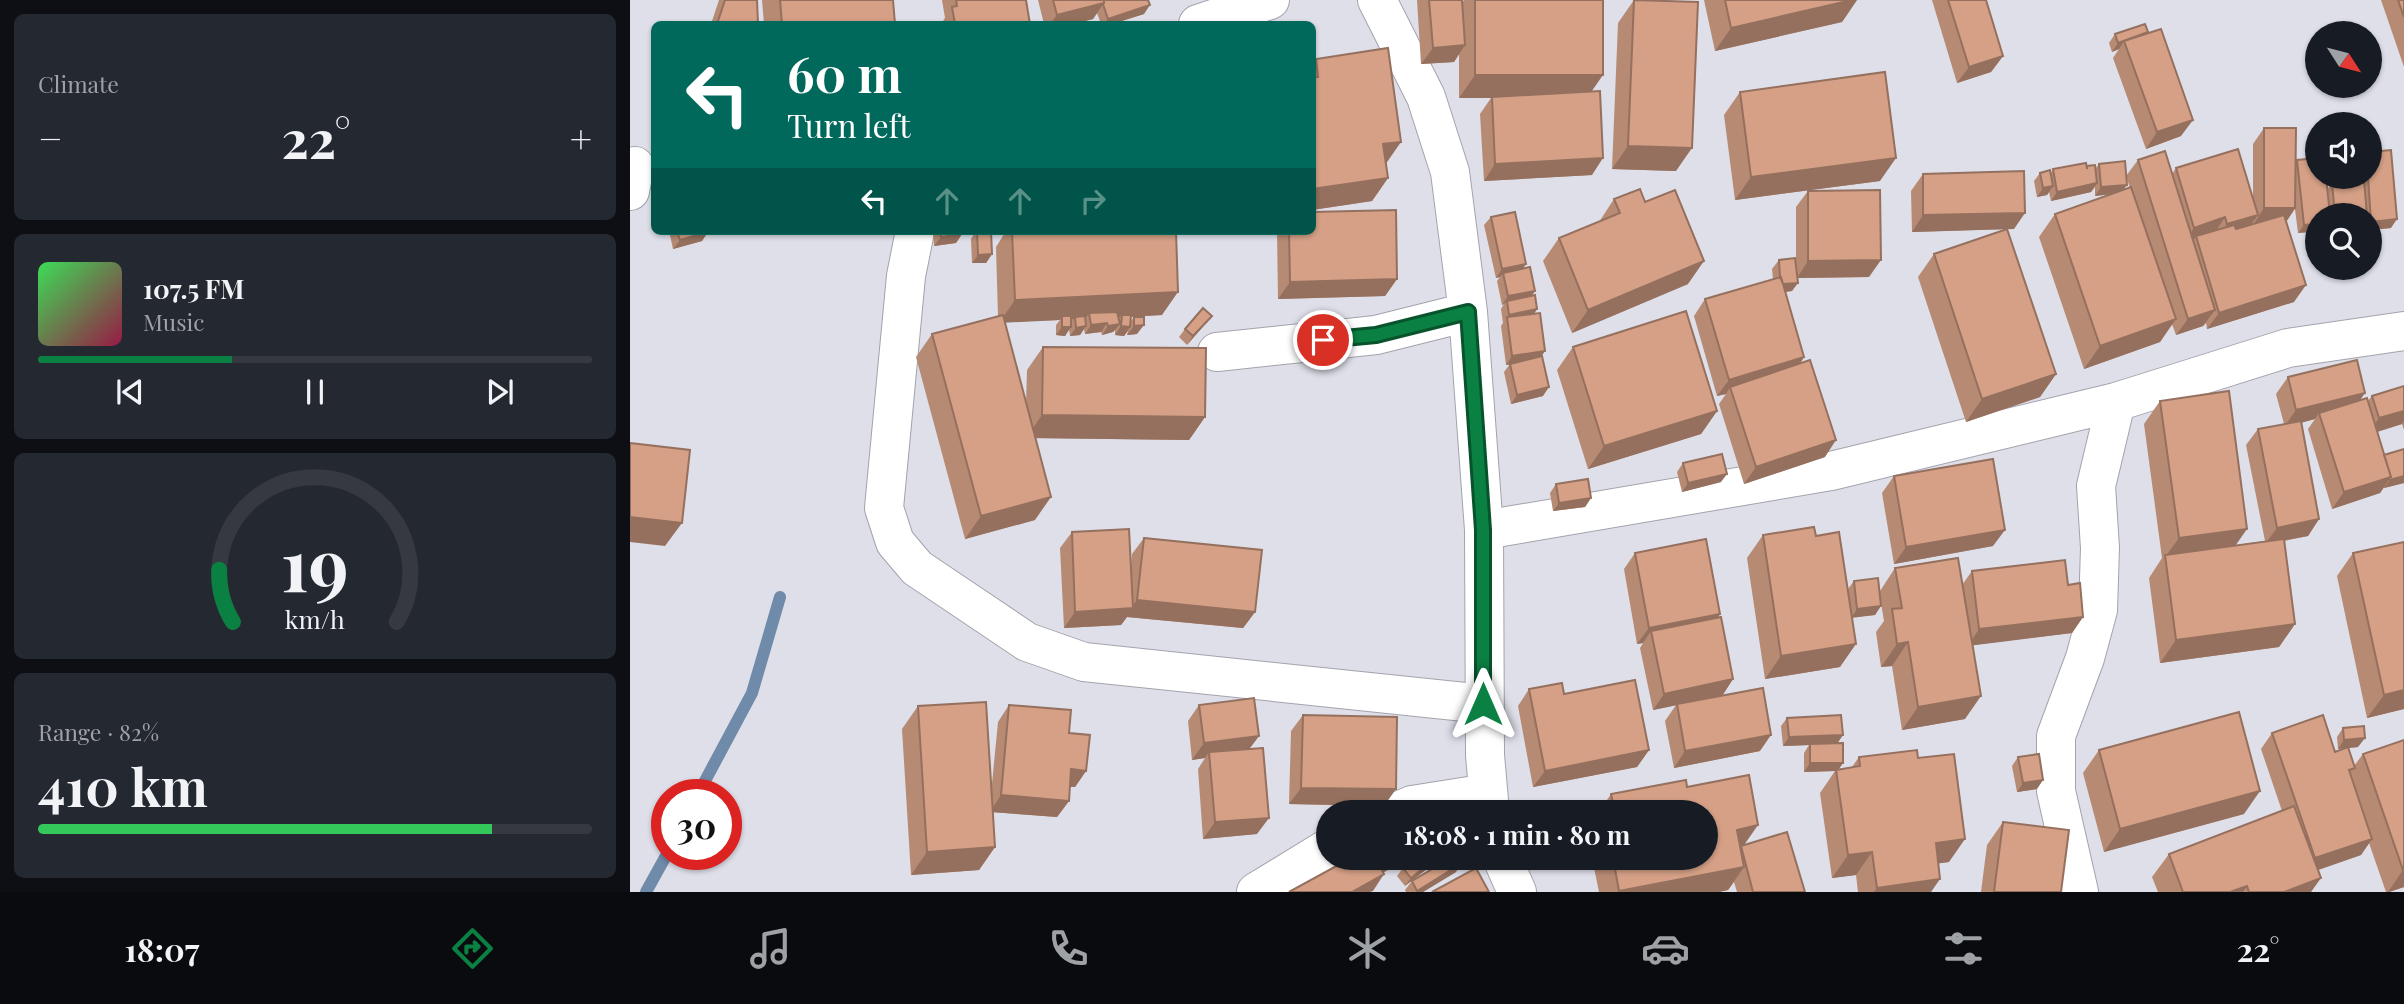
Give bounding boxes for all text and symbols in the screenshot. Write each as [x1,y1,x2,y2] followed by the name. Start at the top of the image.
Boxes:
[2305,21,2382,98] north arrow
[2305,21,2382,280] map controls
[787,40,902,105] text: 60 m
[672,49,763,140] icon: left
[38,68,119,99] text: Climate
[282,103,351,172] text: 22°
[787,103,911,146] text: Turn left
[38,112,63,163] text: −
[570,112,592,163] text: +
[2305,112,2382,189] button: sound
[855,182,893,220] icon: left
[928,182,966,220] icon: ahead
[1001,182,1039,220] icon: ahead
[1074,182,1112,220] icon: right
[2305,203,2382,280] button: search
[143,271,244,306] text: 107.5 FM
[143,306,204,337] text: Music
[1293,310,1353,370] pin
[1304,321,1342,359] icon: arrive
[111,373,149,411] icon: previous
[296,373,334,411] icon: pause
[481,373,519,411] icon: next
[281,513,349,610] text: 19
[285,602,345,635] text: km/h
[1446,667,1520,741] position arrow
[38,716,159,747] text: Range · 82%
[38,751,208,820] text: 410 km
[651,779,742,870] speed limit sign: 30
[1404,817,1630,852] text: 18:08 · 1 min · 80 m
[448,924,497,973] icon: directions
[746,924,795,973] icon: music
[1044,924,1093,973] icon: phone
[1343,924,1392,973] icon: climate
[1641,924,1690,973] icon: car
[1939,924,1988,973] icon: filters
[125,927,199,970] text: 18:07
[2237,927,2279,970] text: 22°

